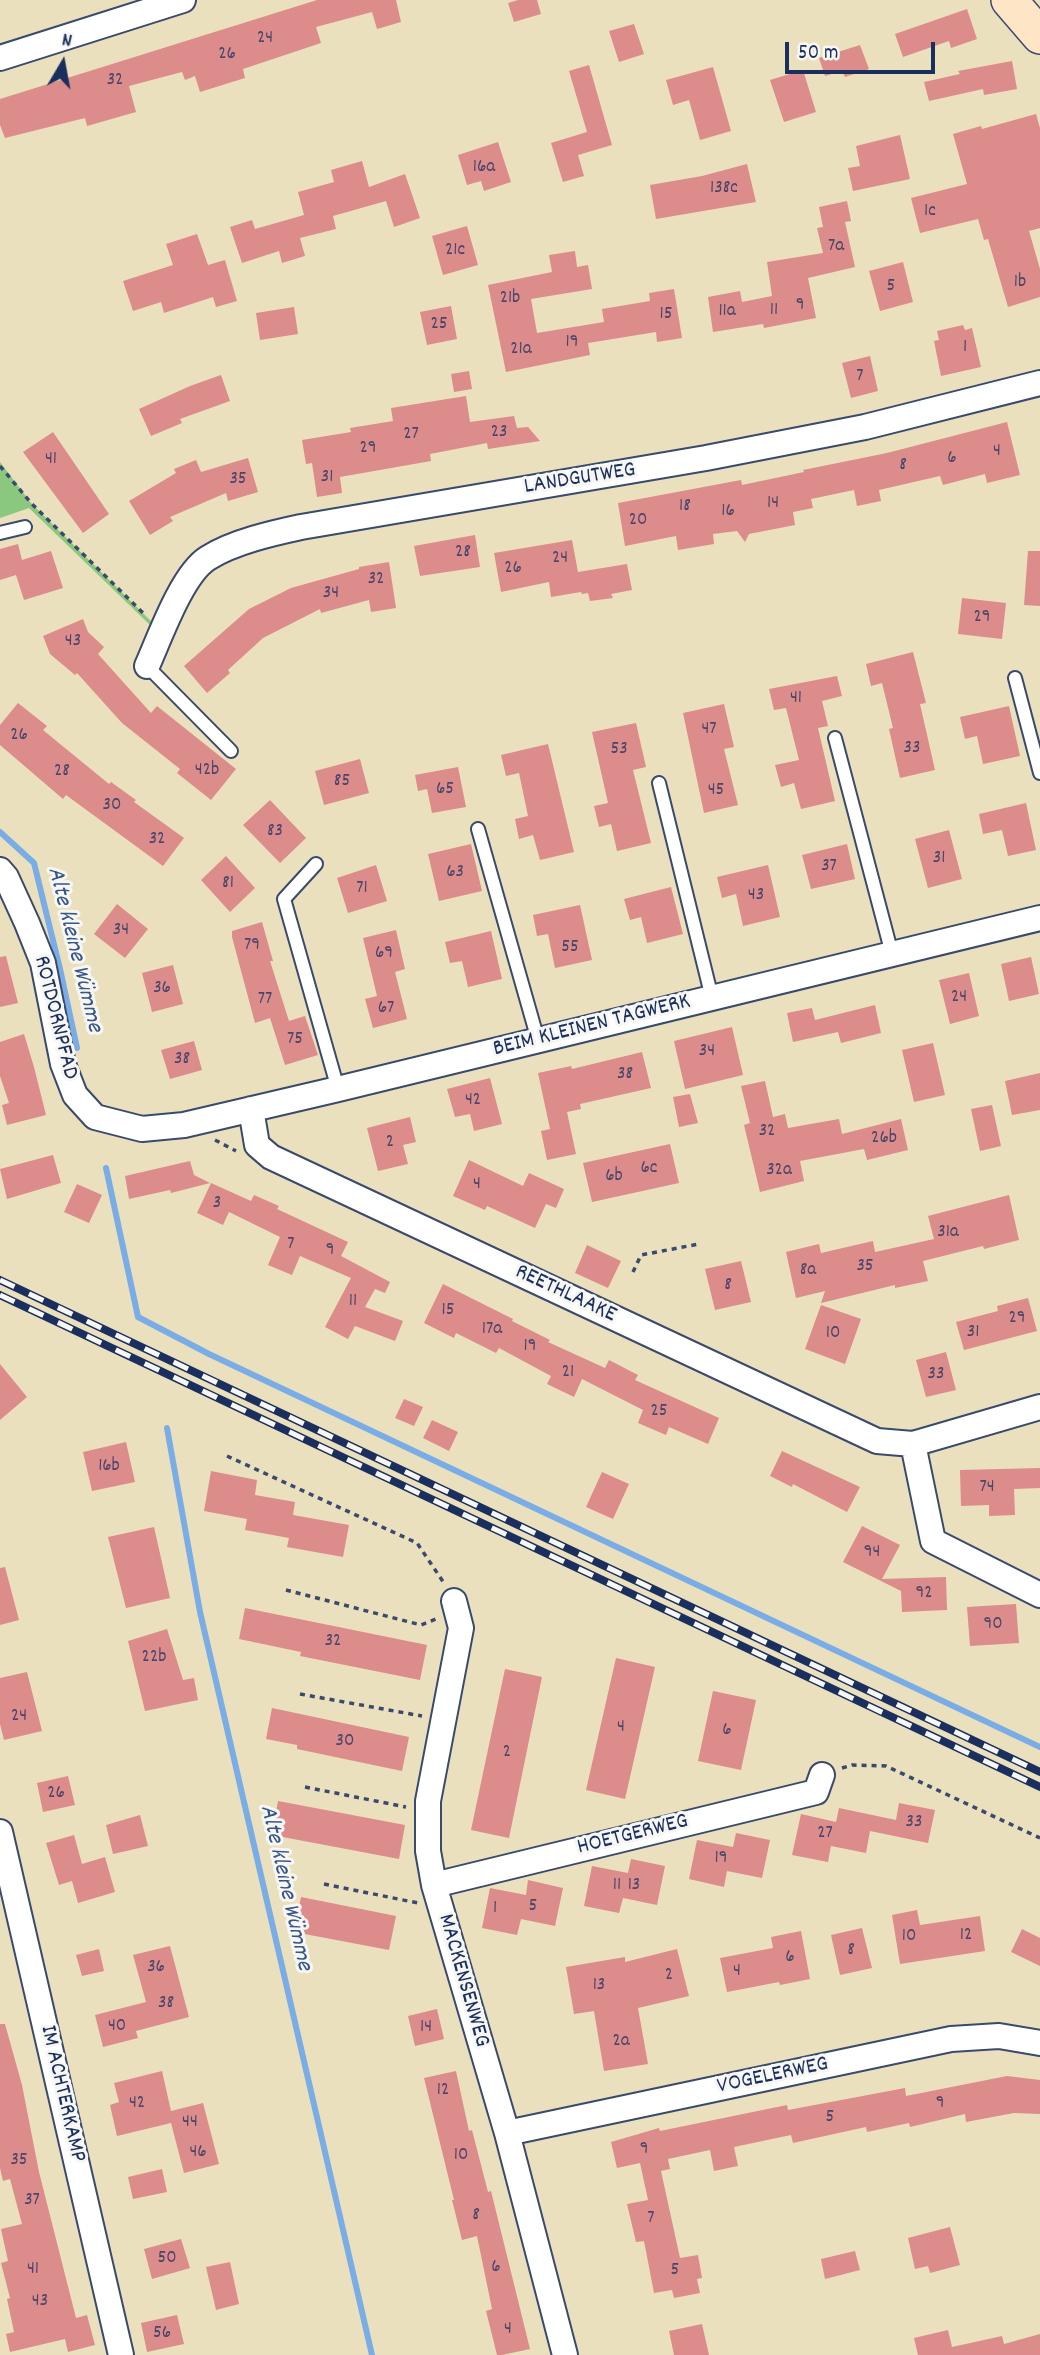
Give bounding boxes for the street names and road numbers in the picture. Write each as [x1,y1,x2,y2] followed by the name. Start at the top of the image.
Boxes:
[522,458,638,502] street label: LANDGUTWEG
[25,953,83,1083] street label: ROTDORNPFAD
[491,989,693,1065] street label: BEIM KLEINEN TAGWERK
[510,1260,620,1330] street label: REETHLAAKE
[575,1809,691,1863] street label: HOETGERWEG
[430,1911,494,2051] street label: MACKENSENWEG
[32,2023,90,2165] street label: IM ACHTERKAMP
[715,2052,831,2102] street label: VOGELERWEG

